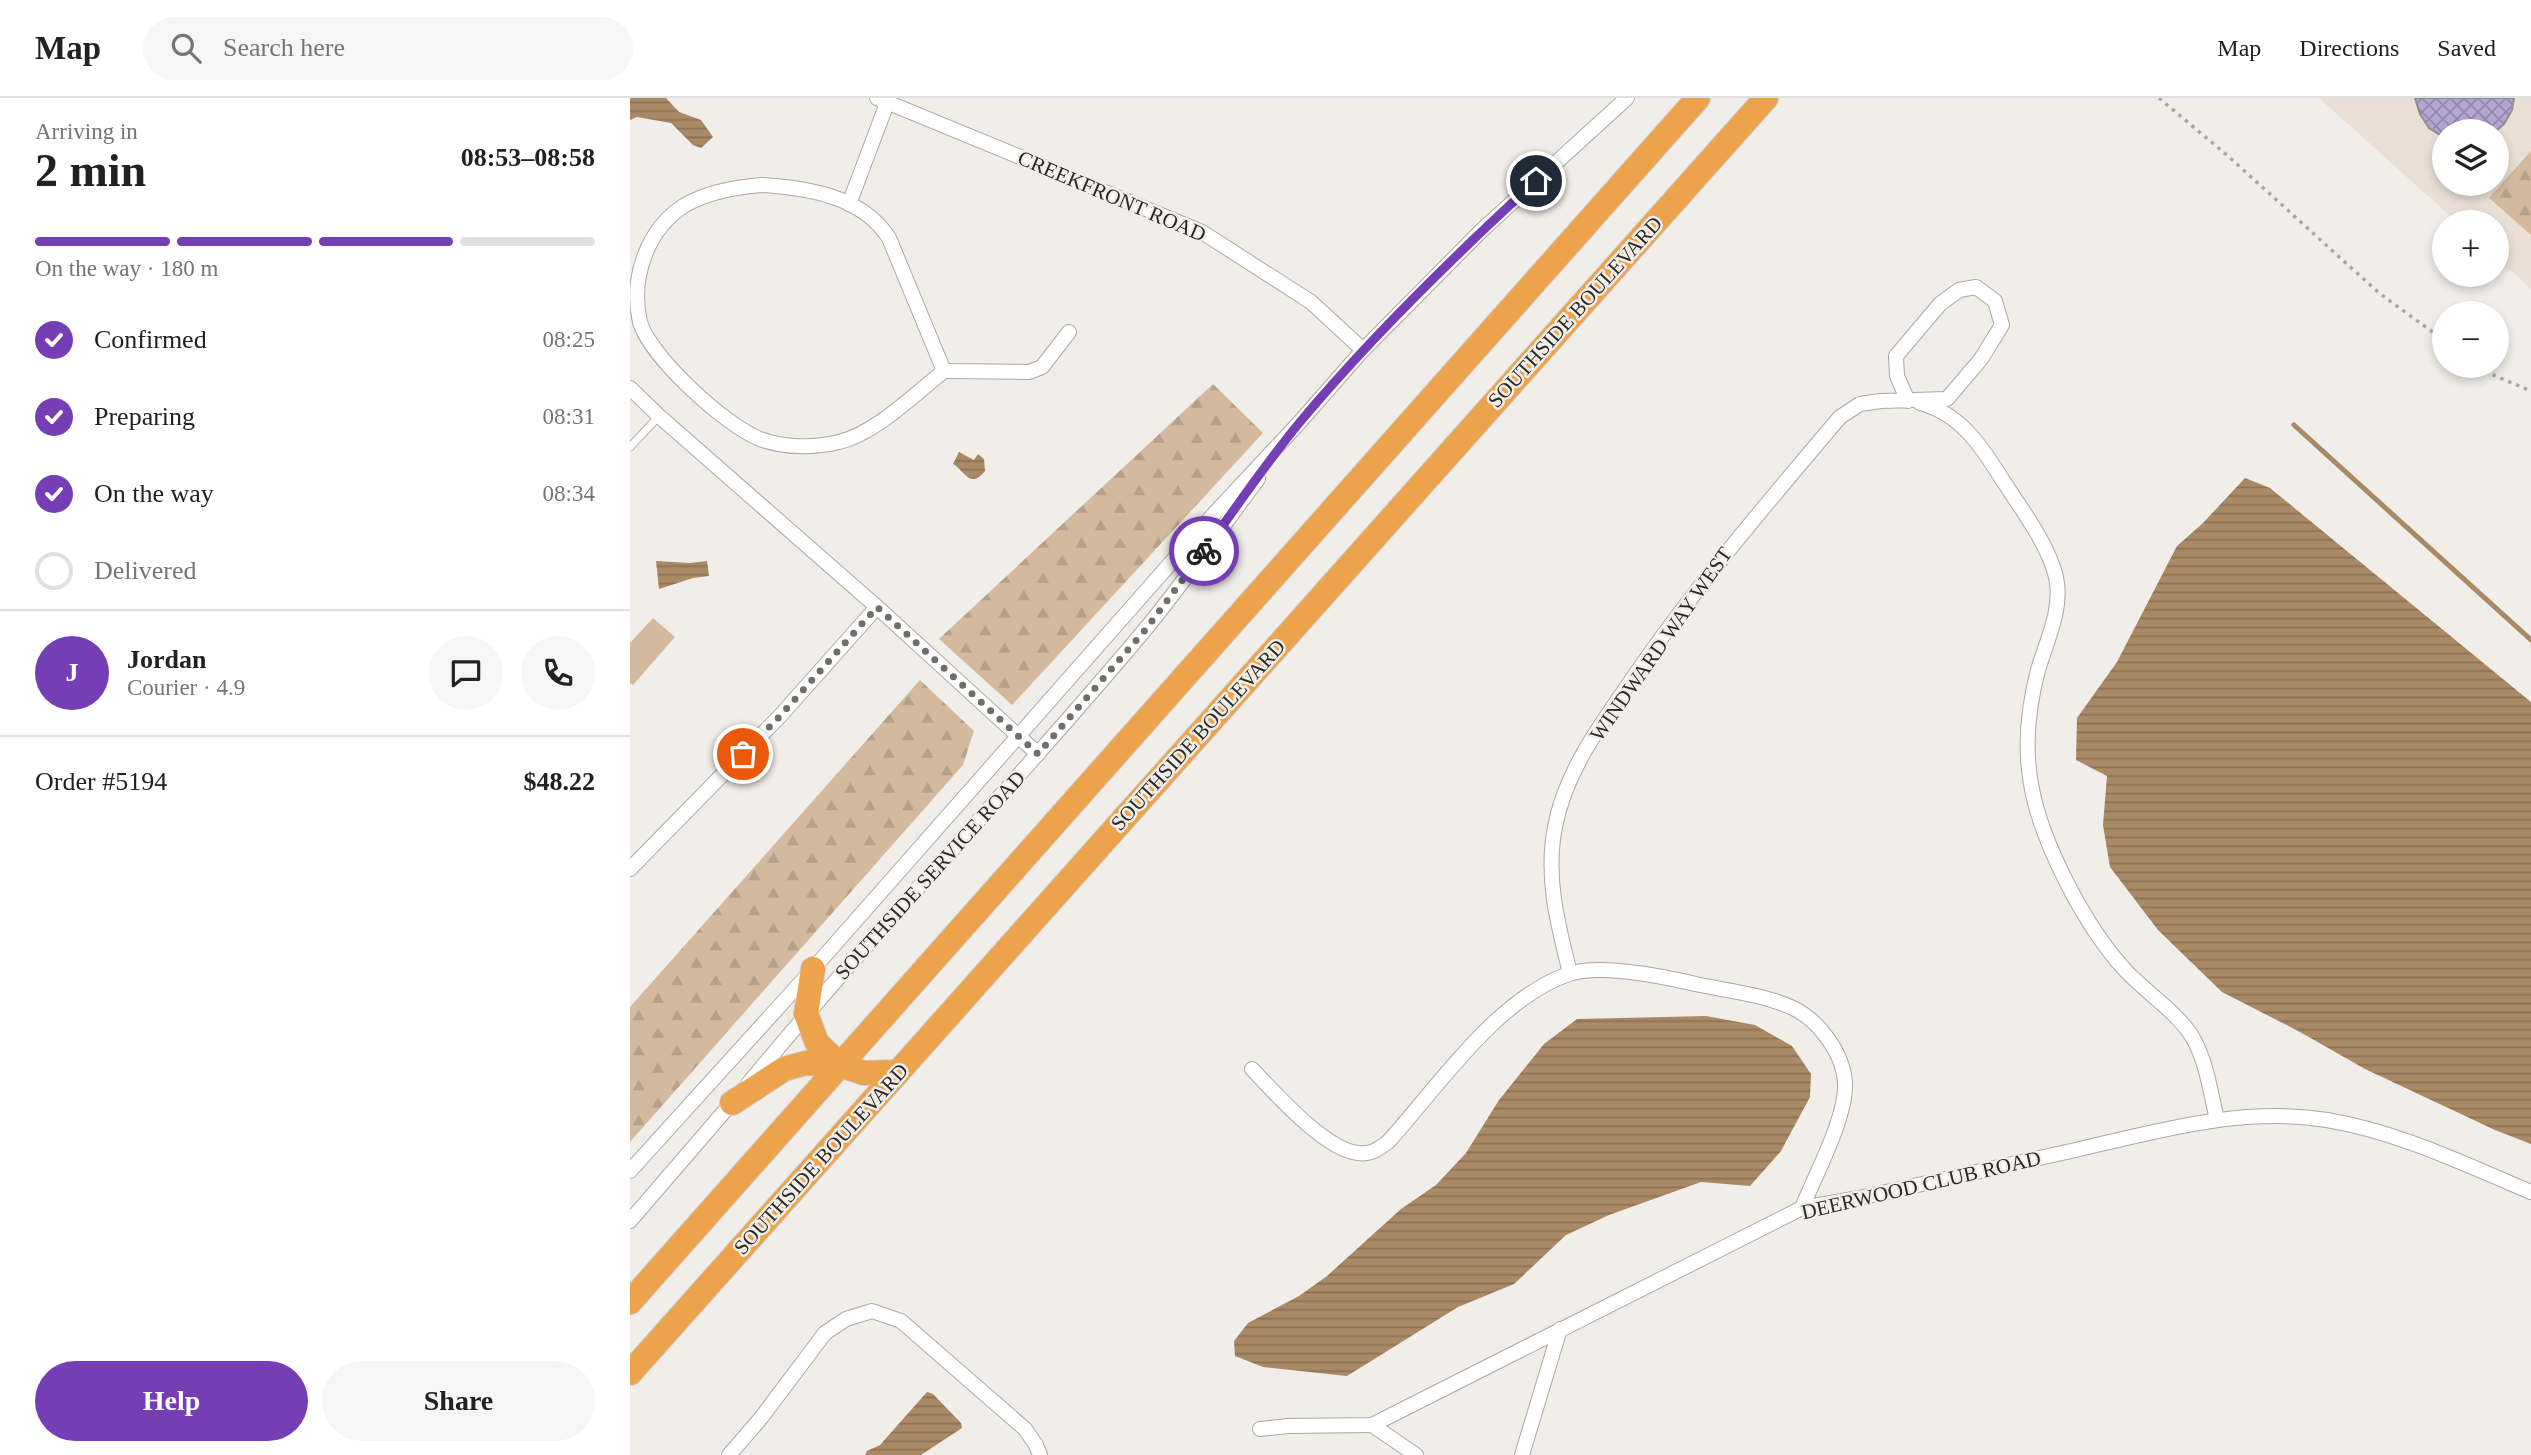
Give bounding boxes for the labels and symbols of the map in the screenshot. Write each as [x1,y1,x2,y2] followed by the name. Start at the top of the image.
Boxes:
[1014,145,1210,247] street label: CREEKFRONT ROAD
[1506,151,1566,211] pin
[1483,212,1667,412] street label: SOUTHSIDE BOULEVARD
[1169,516,1239,586] courier
[1585,542,1737,745] street label: WINDWARD WAY WEST
[1106,635,1290,835] street label: SOUTHSIDE BOULEVARD
[713,724,773,784] pin
[830,766,1030,984] street label: SOUTHSIDE SERVICE ROAD
[729,1059,913,1259] street label: SOUTHSIDE BOULEVARD
[1799,1146,2043,1224] street label: DEERWOOD CLUB ROAD

